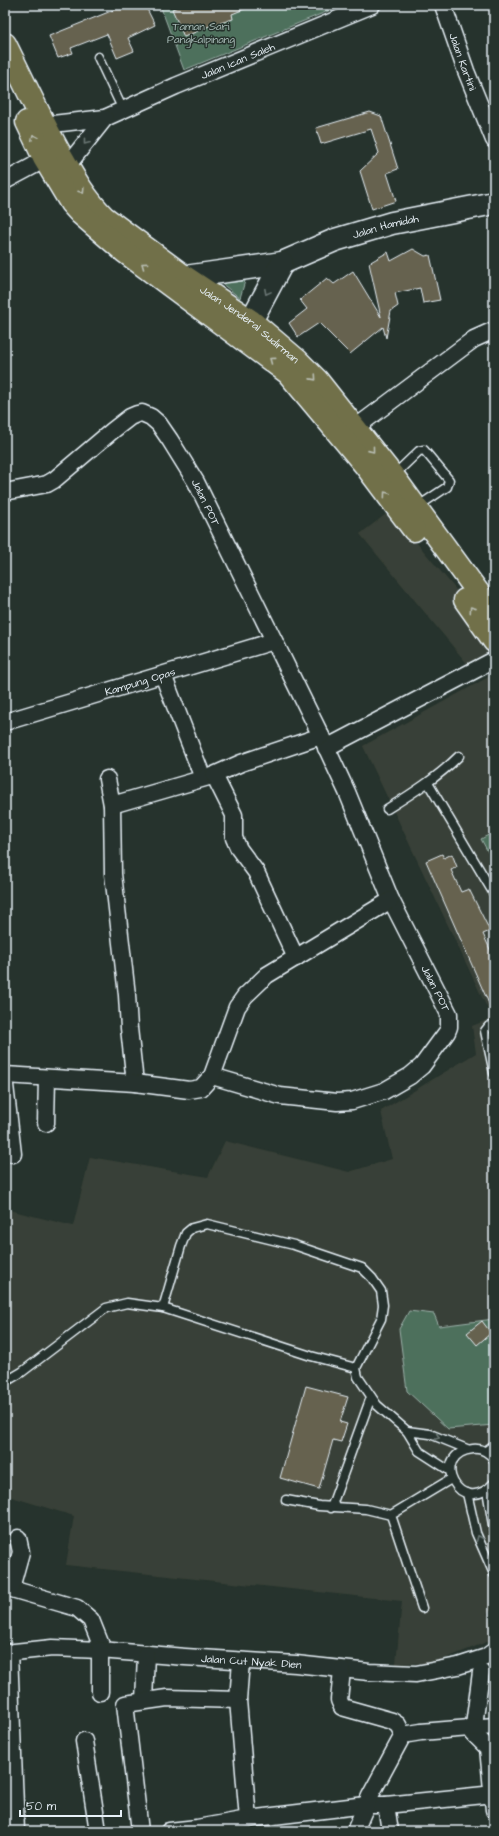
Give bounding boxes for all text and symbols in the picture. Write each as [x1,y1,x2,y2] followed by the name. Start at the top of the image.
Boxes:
[167,19,235,48] park label: Taman Sari Pangkalpinang
[445,31,480,93] street label: Jalan Kartini
[199,39,278,83] street label: Jalan Ican Saleh
[31,134,39,141] one-way arrow
[84,138,91,145] one-way arrow
[78,187,85,194] one-way arrow
[351,211,420,242] street label: Jalan Hamidah
[141,263,148,270] one-way arrow
[197,282,303,367] street label: Jalan Jenderal Sudirman
[264,288,271,296] one-way arrow
[269,358,276,365] one-way arrow
[310,373,317,381] one-way arrow
[368,445,375,452] one-way arrow
[188,477,223,528] street label: Jalan POT
[384,491,391,498] one-way arrow
[469,606,477,613] one-way arrow
[103,664,178,699] street label: Kampung Opas
[417,963,454,1014] street label: Jalan POT
[434,1433,441,1441] one-way arrow
[475,1535,483,1542] one-way arrow
[200,1651,303,1673] street label: Jalan Cut Nyak Dien
[20,1792,121,1818] scale bar
[26,1798,57,1815] text: 50 m

